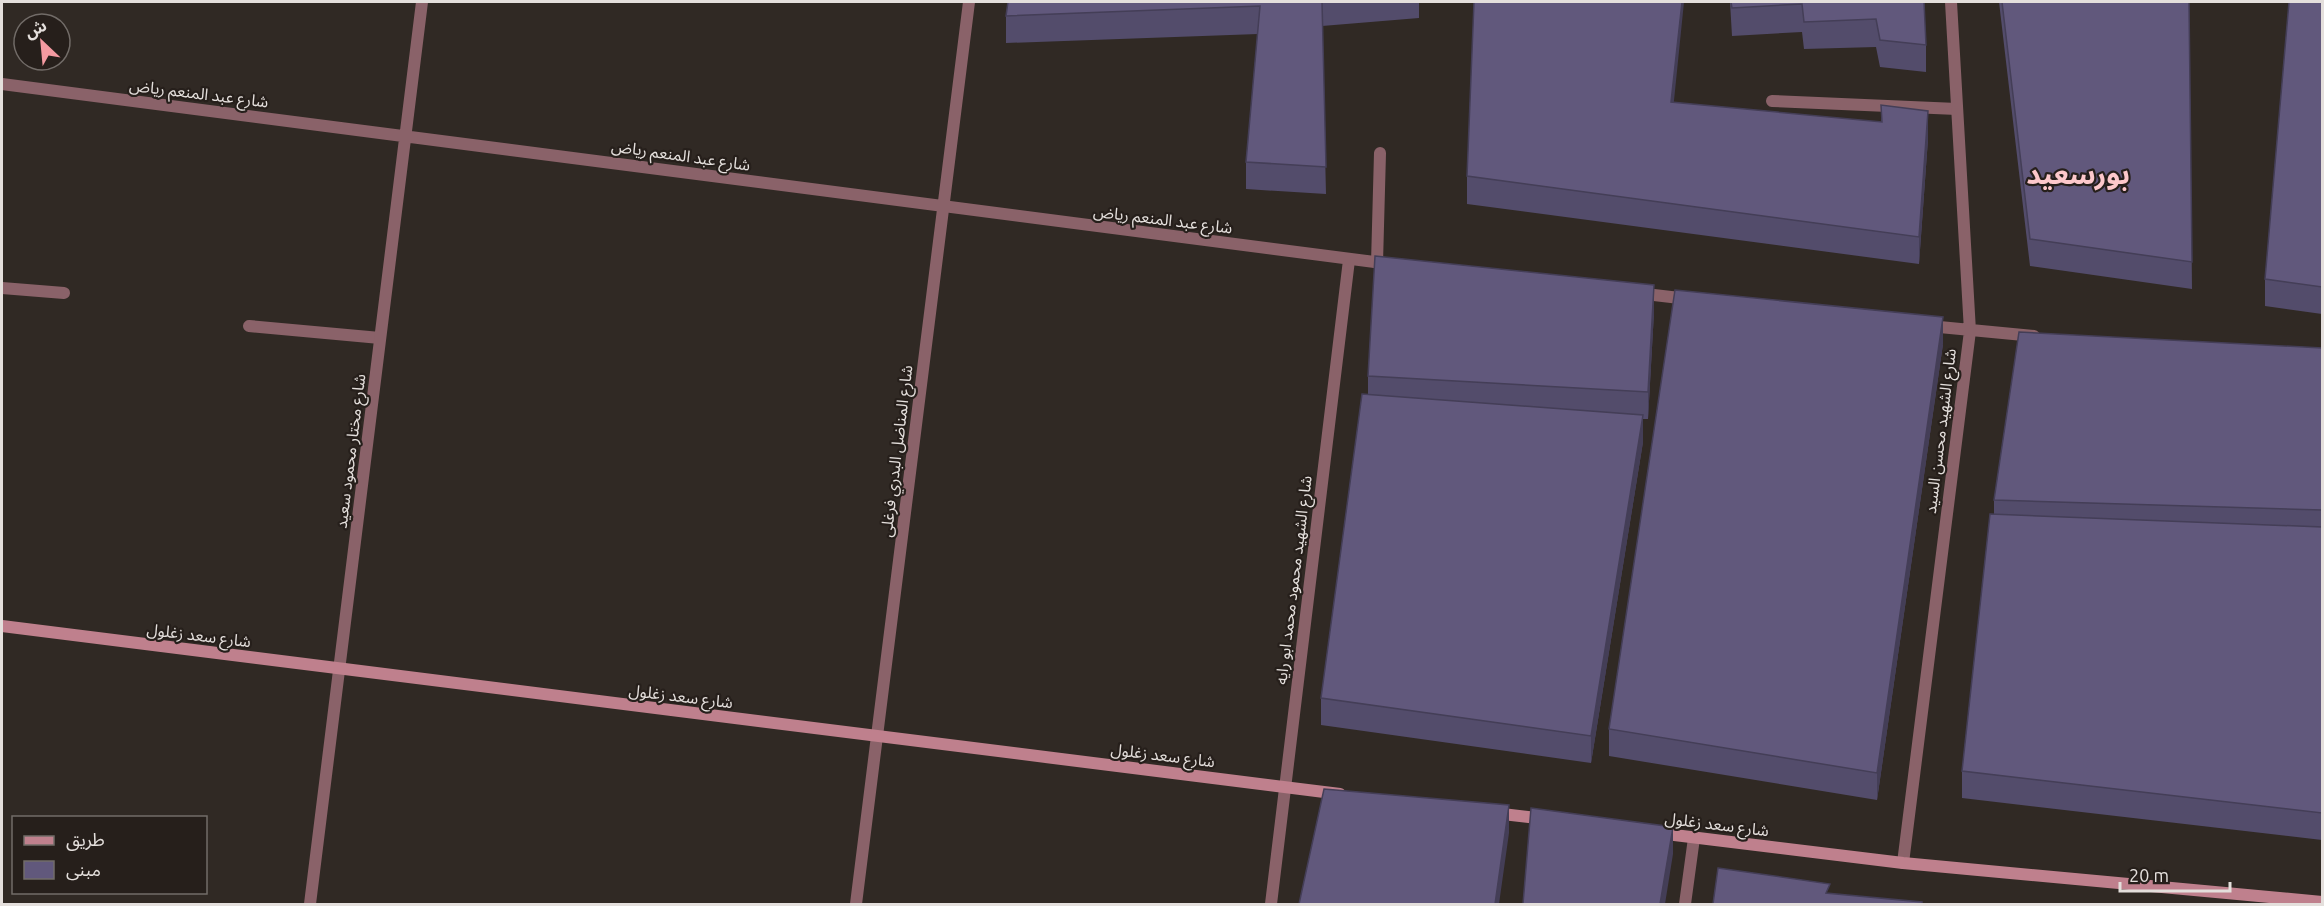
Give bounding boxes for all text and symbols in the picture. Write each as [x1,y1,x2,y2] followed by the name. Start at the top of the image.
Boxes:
[12,12,72,72] north arrow
[22,16,50,42] text: ش
[128,76,270,114] street label: شارع عبد المنعم رياض
[610,136,752,178] street label: شارع عبد المنعم رياض
[2026,158,2130,191] district label: بورسعيد
[1092,202,1234,240] street label: شارع عبد المنعم رياض
[1921,347,1963,515] street label: شارع الشهيد محسن السيد
[877,364,919,539] street label: شارع المناضل البدري فرغلى
[332,373,372,530] street label: شارع مختار محمود سعيد
[1271,474,1319,686] street label: شارع الشهيد محمود محمد ابو رايه
[145,620,252,654] street label: شارع سعد زغلول
[627,681,734,715] street label: شارع سعد زغلول
[1109,740,1216,774] street label: شارع سعد زغلول
[1663,809,1770,843] street label: شارع سعد زغلول
[12,816,207,894] legend
[66,829,105,851] text: طريق
[2120,855,2230,893] scale bar
[66,859,101,881] text: مبنى
[2129,865,2169,885] text: 20 m

